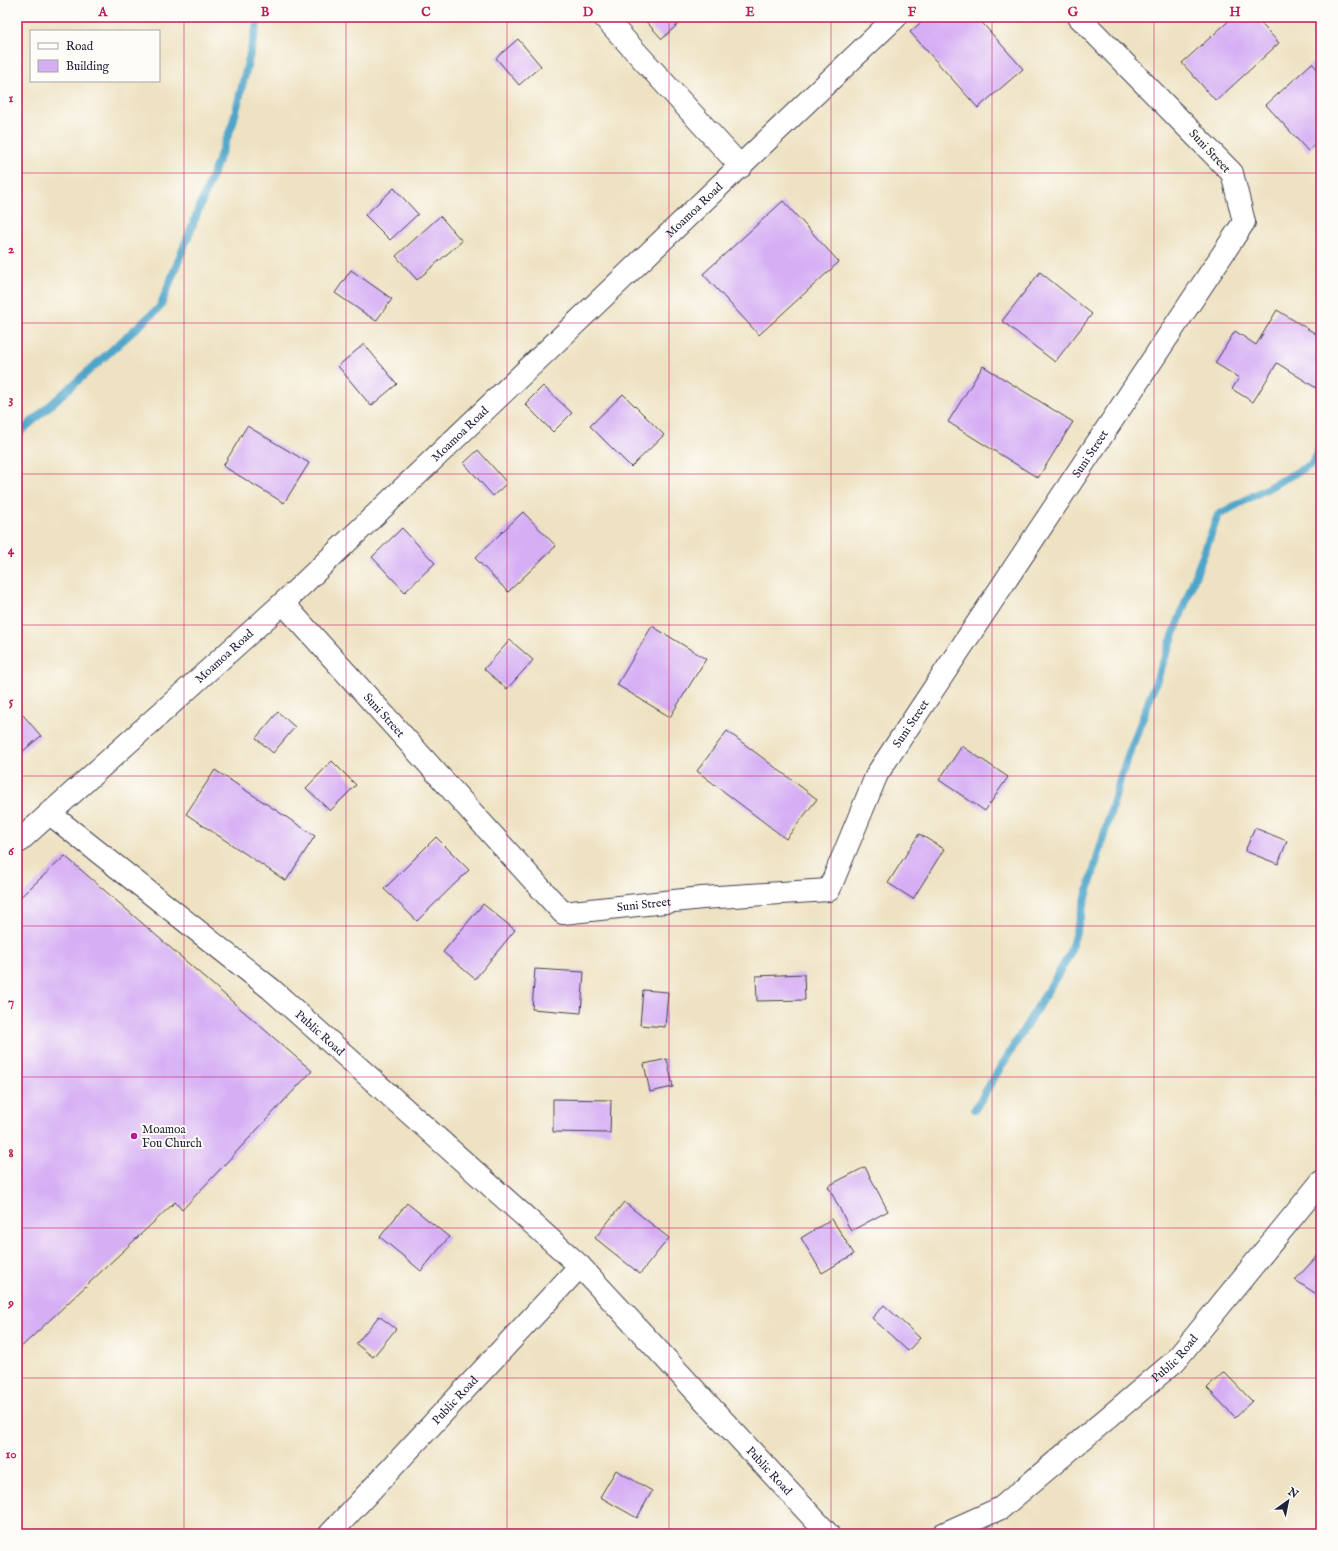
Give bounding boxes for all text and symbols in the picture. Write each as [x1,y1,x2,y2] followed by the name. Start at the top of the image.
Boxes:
[98,4,109,21] text: A
[261,4,270,21] text: B
[421,4,431,21] text: C
[583,4,594,21] text: D
[745,4,755,21] text: E
[908,4,917,21] text: F
[1068,4,1079,21] text: G
[1229,4,1241,21] text: H
[30,30,160,82] legend
[66,39,94,54] text: Road
[66,59,110,74] text: Building
[9,90,14,107] text: 1
[1186,126,1234,176] street label: Suni Street
[663,179,727,241] street label: Moamoa Road
[8,241,14,258] text: 2
[9,391,14,408] text: 3
[429,403,492,465] street label: Moamoa Road
[1069,427,1112,481] street label: Suni Street
[8,542,15,559] text: 4
[192,626,257,687] street label: Moamoa Road
[360,690,408,741] street label: Suni Street
[9,693,14,710] text: 5
[890,697,932,751] street label: Suni Street
[8,843,14,860] text: 6
[616,894,672,915] street label: Suni Street
[8,994,14,1011] text: 7
[292,1007,348,1060] street label: Public Road
[142,1122,202,1151] place label: Moamoa Fou Church
[129,1131,139,1141] marker: Moamoa Fou Church
[8,1145,14,1162] text: 8
[7,1295,14,1312] text: 9
[1148,1331,1202,1386] street label: Public Road
[429,1373,482,1428] street label: Public Road
[743,1443,796,1499] street label: Public Road
[5,1446,17,1463] text: 10
[1268,1481,1308,1521] north arrow
[1284,1484,1301,1502] text: N

